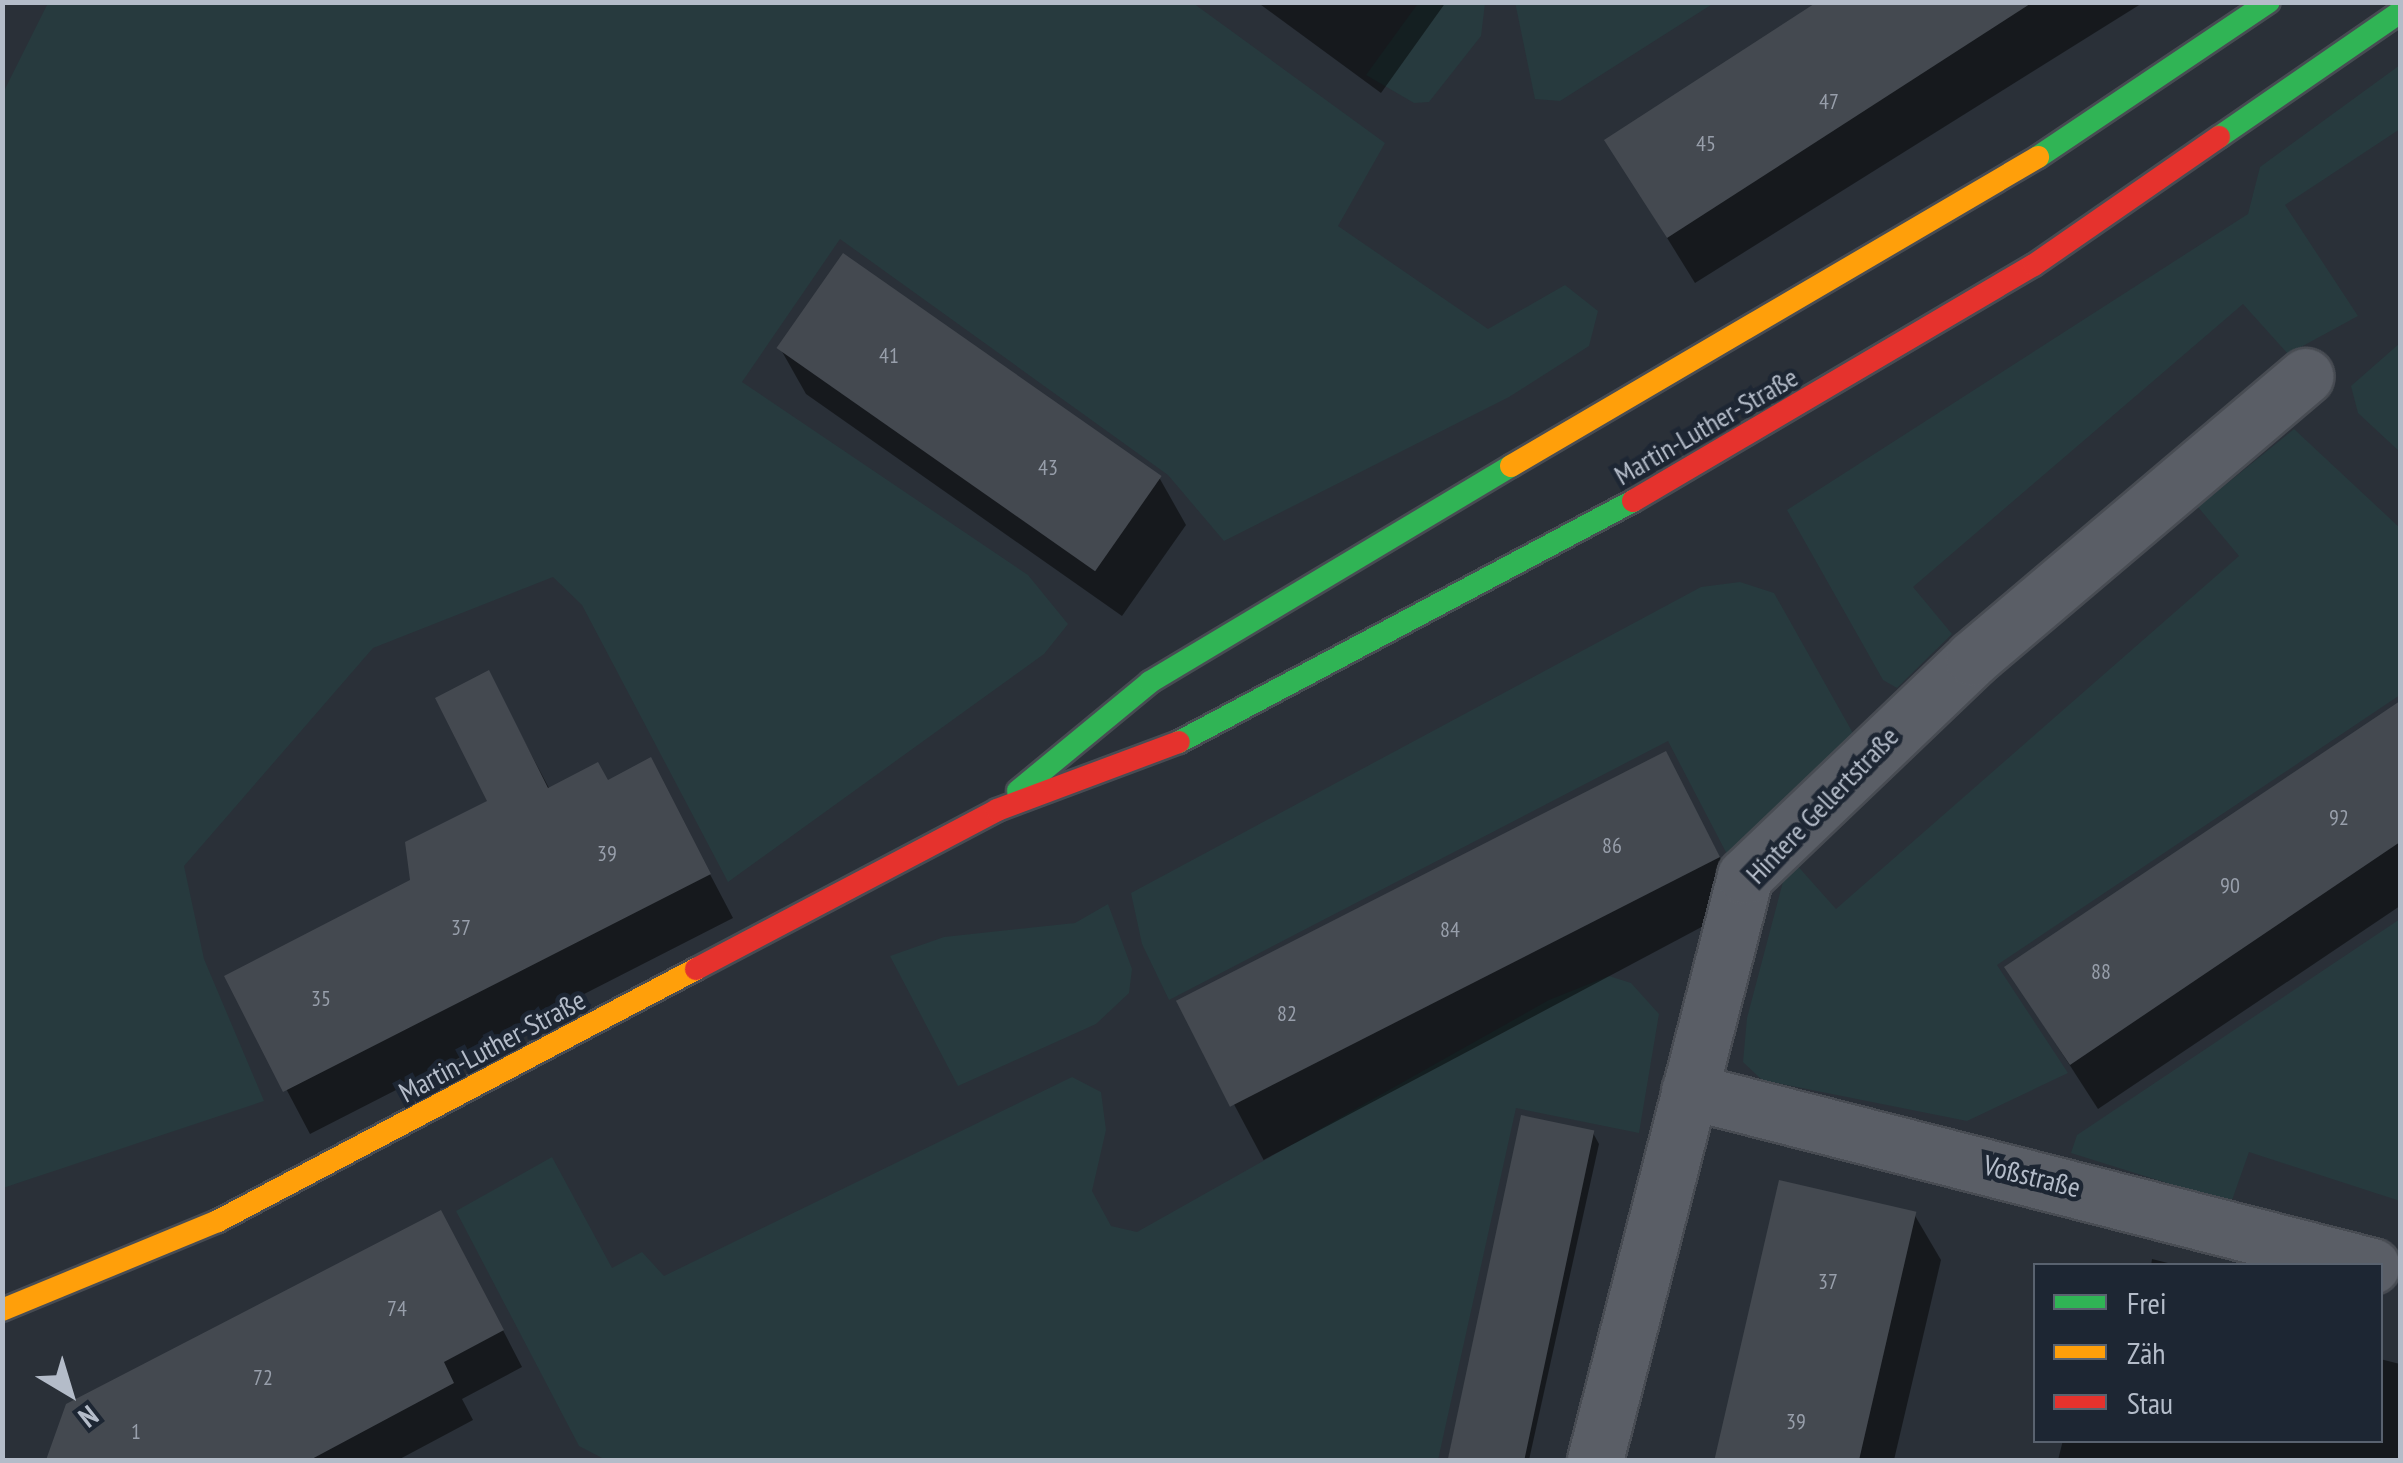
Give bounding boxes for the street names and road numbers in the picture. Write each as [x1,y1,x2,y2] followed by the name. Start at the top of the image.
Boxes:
[1608,360,1804,492] street label: Martin-Luther-Straße
[1739,720,1905,890] street label: Hintere Gellertstraße
[393,983,591,1109] street label: Martin-Luther-Straße
[1980,1148,2084,1204] street label: Voßstraße

